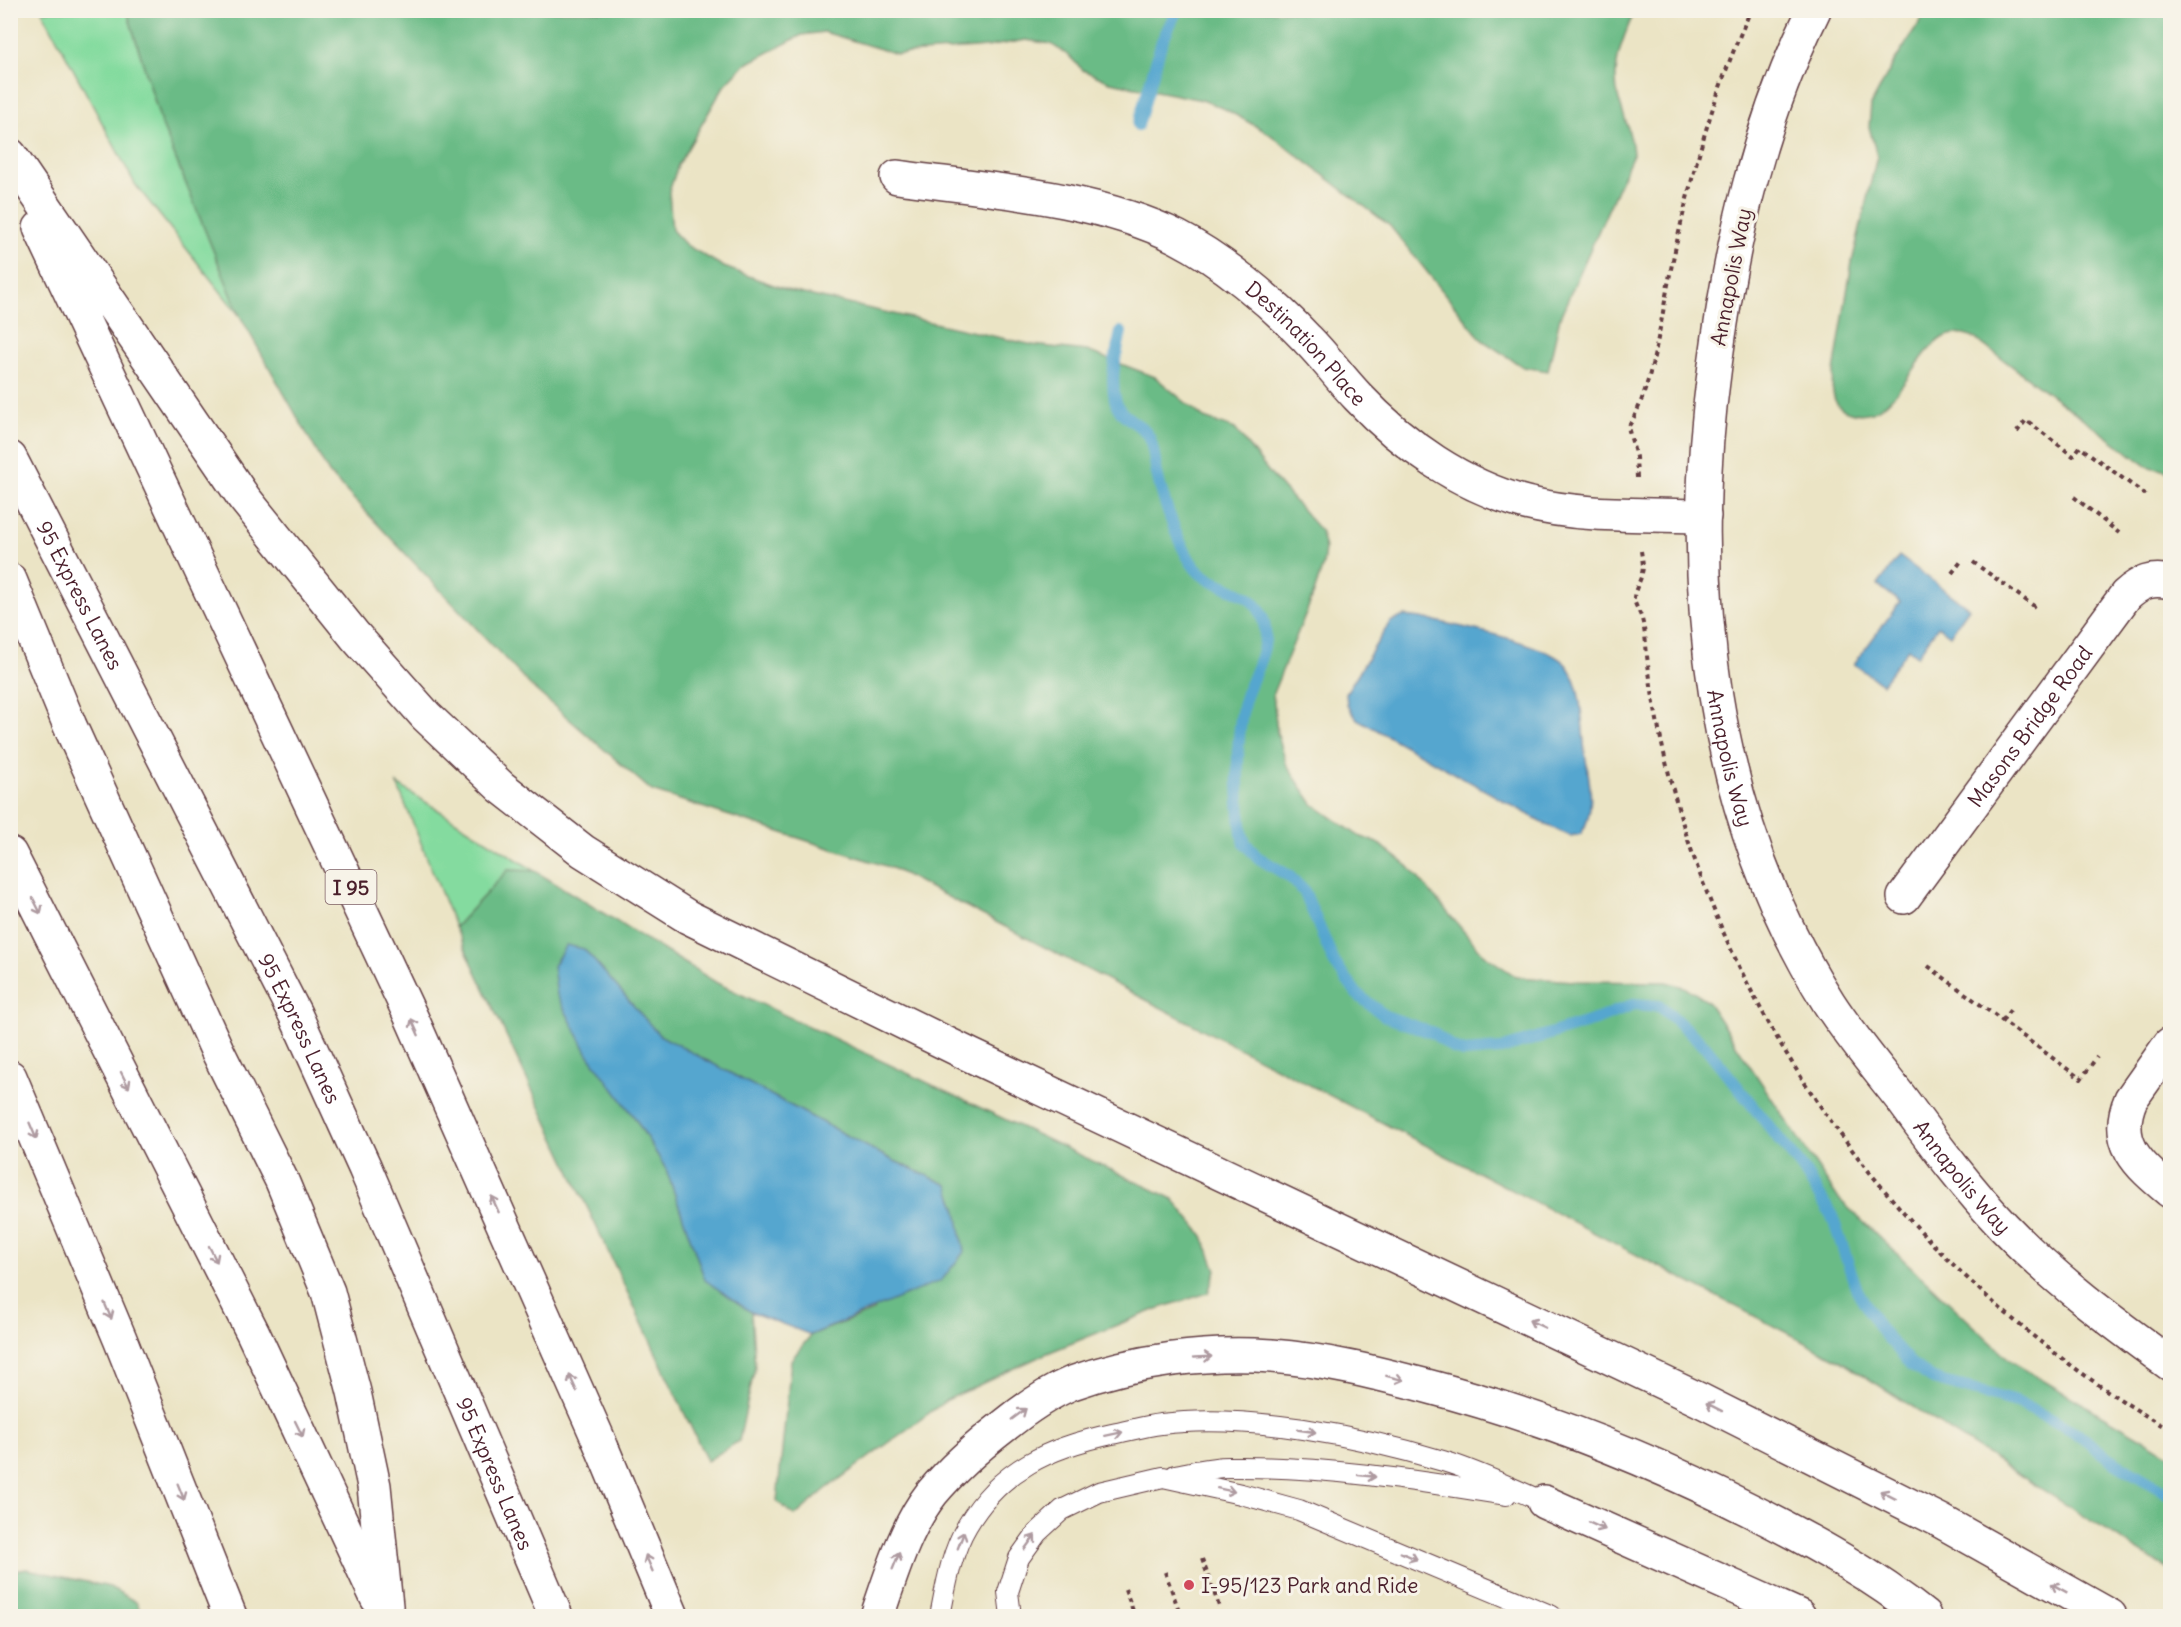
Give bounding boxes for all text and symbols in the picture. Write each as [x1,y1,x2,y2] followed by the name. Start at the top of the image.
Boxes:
[1704,206,1758,348] street label: Annapolis Way
[1240,275,1373,411] street label: Destination Place
[31,516,130,674] street label: 95 Express Lanes
[1961,640,2098,812] street label: Masons Bridge Road
[1702,688,1760,830] street label: Annapolis Way
[326,870,376,904] road number: I 95
[31,897,43,914] one-way arrow
[253,949,347,1108] street label: 95 Express Lanes
[408,1018,420,1036] one-way arrow
[119,1071,131,1088] one-way arrow
[1908,1114,2017,1240] street label: Annapolis Way
[28,1122,39,1140] one-way arrow
[488,1196,500,1214] one-way arrow
[207,1245,219,1262] one-way arrow
[103,1301,114,1320] one-way arrow
[1529,1317,1547,1329] one-way arrow
[1192,1352,1212,1363] one-way arrow
[1386,1373,1405,1384] one-way arrow
[567,1374,578,1393] one-way arrow
[451,1393,540,1554] street label: 95 Express Lanes
[1705,1401,1723,1413] one-way arrow
[1011,1408,1027,1421] one-way arrow
[294,1419,306,1437] one-way arrow
[1297,1426,1316,1437] one-way arrow
[1104,1428,1123,1439] one-way arrow
[1356,1471,1376,1482] one-way arrow
[177,1482,188,1501] one-way arrow
[1216,1485,1235,1497] one-way arrow
[1879,1488,1897,1500] one-way arrow
[1588,1521,1606,1532] one-way arrow
[957,1531,968,1550] one-way arrow
[1024,1535,1037,1551] one-way arrow
[1399,1551,1417,1562] one-way arrow
[891,1553,902,1571] one-way arrow
[643,1554,654,1572] one-way arrow
[1201,1572,1418,1599] place label: I-95/123 Park and Ride
[1182,1578,1196,1592] marker: I-95/123 Park and Ride
[2051,1582,2068,1594] one-way arrow

